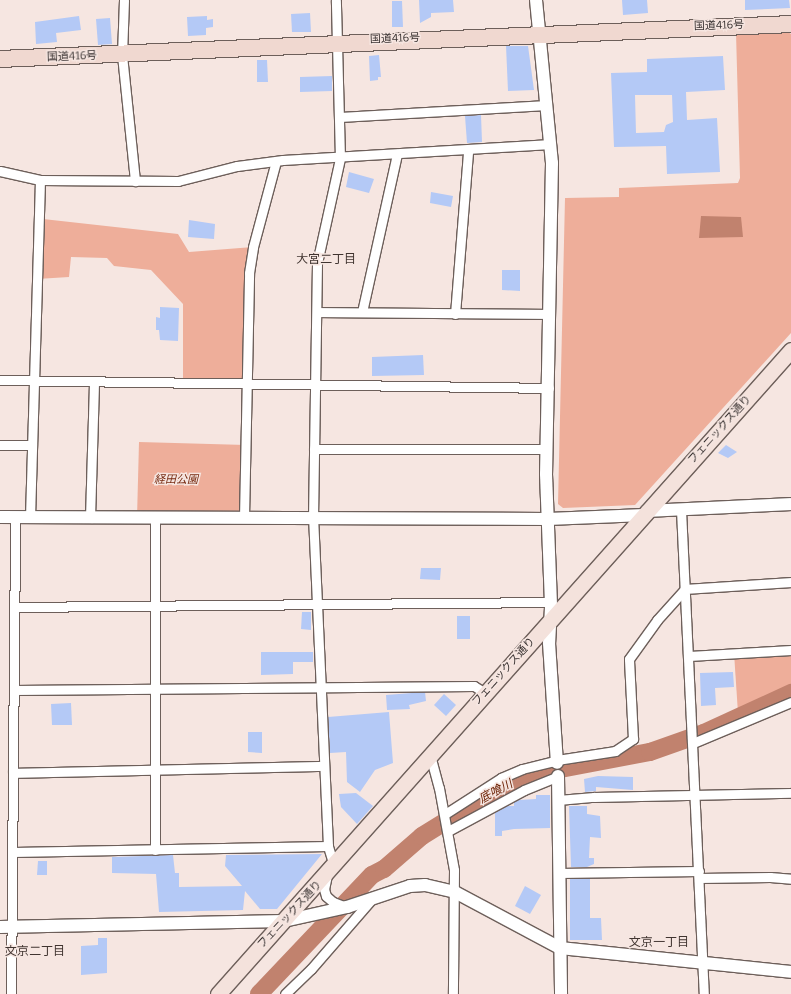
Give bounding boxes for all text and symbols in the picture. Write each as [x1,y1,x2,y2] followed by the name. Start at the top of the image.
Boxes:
[694,19,744,33] street label: 国道416号
[370,32,420,46] street label: 国道416号
[47,50,97,64] street label: 国道416号
[296,253,356,267] district label: 大宮二丁目
[686,393,754,467] street label: フェニックス通り
[154,473,198,487] park label: 経田公園
[470,635,538,709] street label: フェニックス通り
[477,777,515,807] water label: 底喰川
[255,878,325,952] street label: フェニックス通り
[629,936,689,950] district label: 文京一丁目
[5,945,65,959] district label: 文京二丁目

